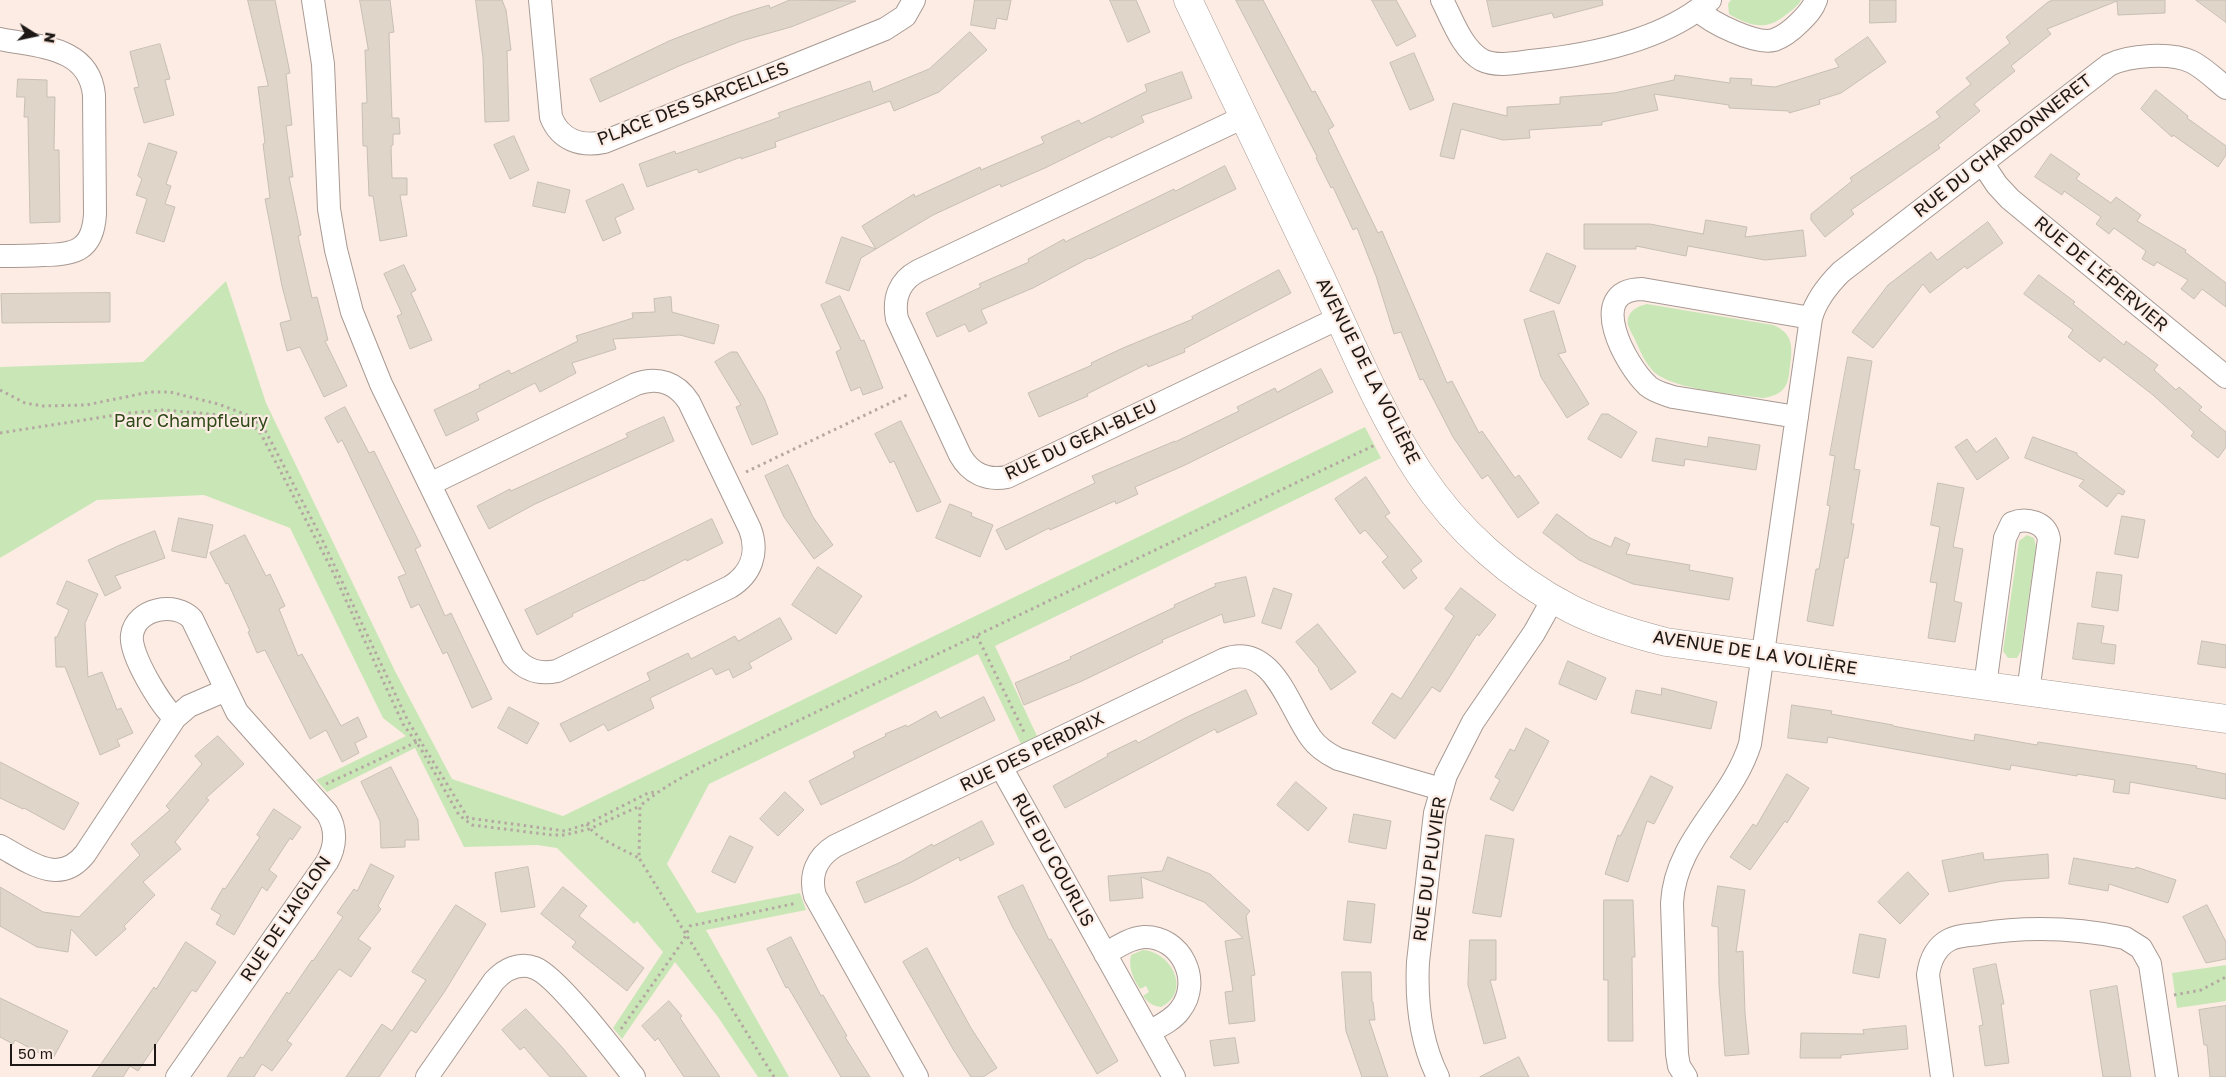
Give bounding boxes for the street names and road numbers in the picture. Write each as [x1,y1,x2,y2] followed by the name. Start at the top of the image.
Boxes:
[594,57,792,151] street label: PLACE DES SARCELLES
[1910,70,2096,222] street label: RUE DU CHARDONNERET
[2030,212,2172,336] street label: RUE DE L'ÉPERVIER
[1312,274,1424,468] street label: AVENUE DE LA VOLIÈRE
[1001,395,1161,485] street label: RUE DU GEAI-BLEU
[1651,626,1859,680] street label: AVENUE DE LA VOLIÈRE
[956,708,1108,796] street label: RUE DES PERDRIX
[1007,789,1099,931] street label: RUE DU COURLIS
[1409,795,1451,943] street label: RUE DU PLUVIER
[236,852,336,986] street label: RUE DE L'AIGLON

